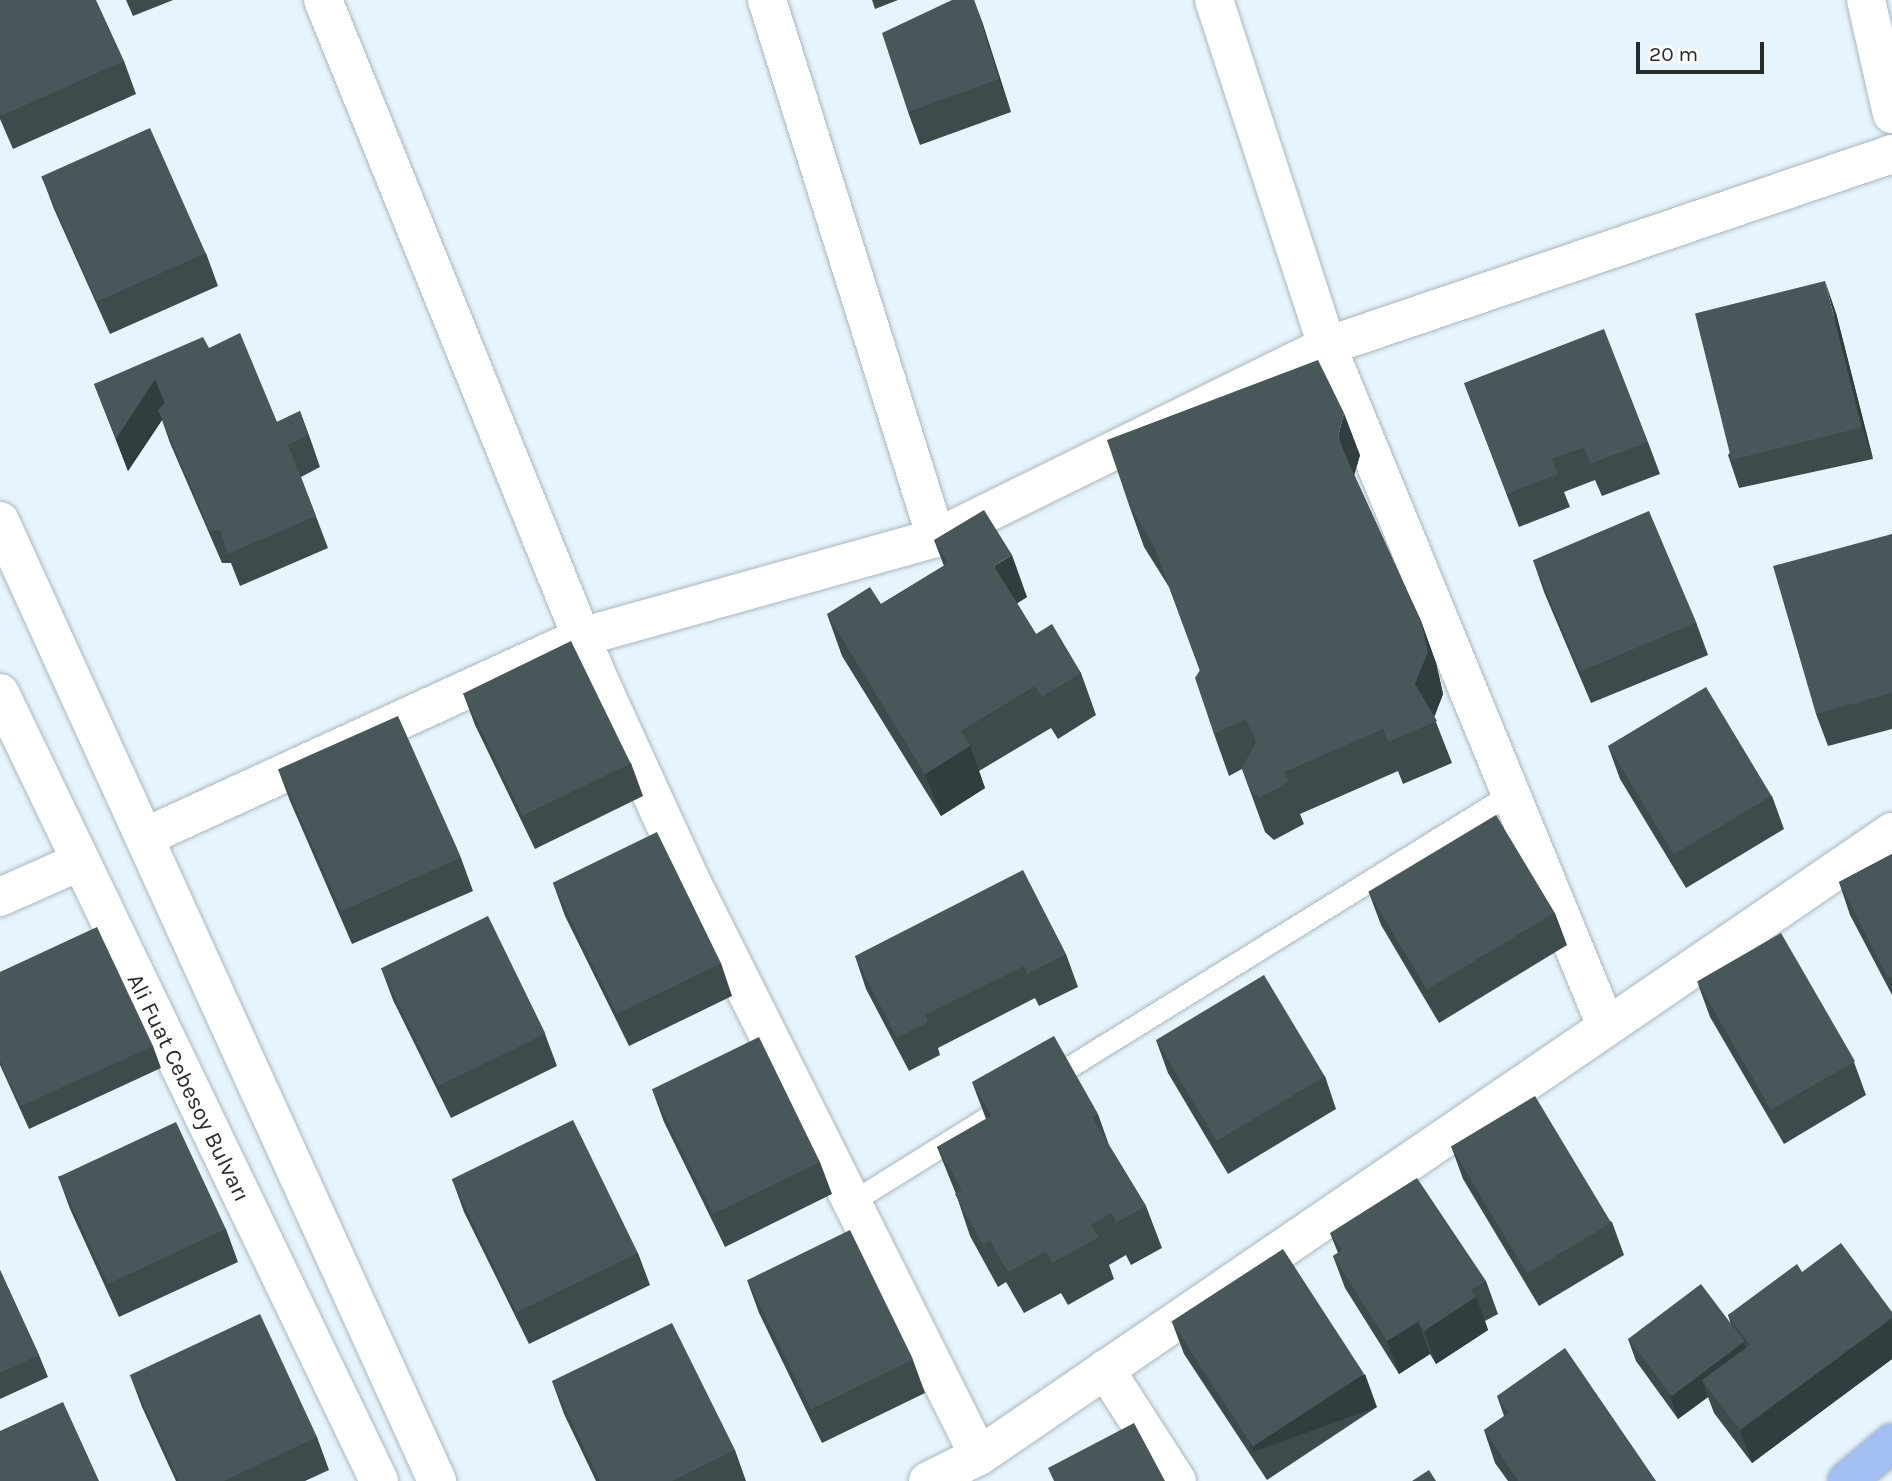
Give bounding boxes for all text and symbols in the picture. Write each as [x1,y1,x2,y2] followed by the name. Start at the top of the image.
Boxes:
[1640,28,1768,72] scale bar
[1649,42,1698,66] text: 20 m
[121,969,255,1207] street label: Ali Fuat Cebesoy Bulvarı

